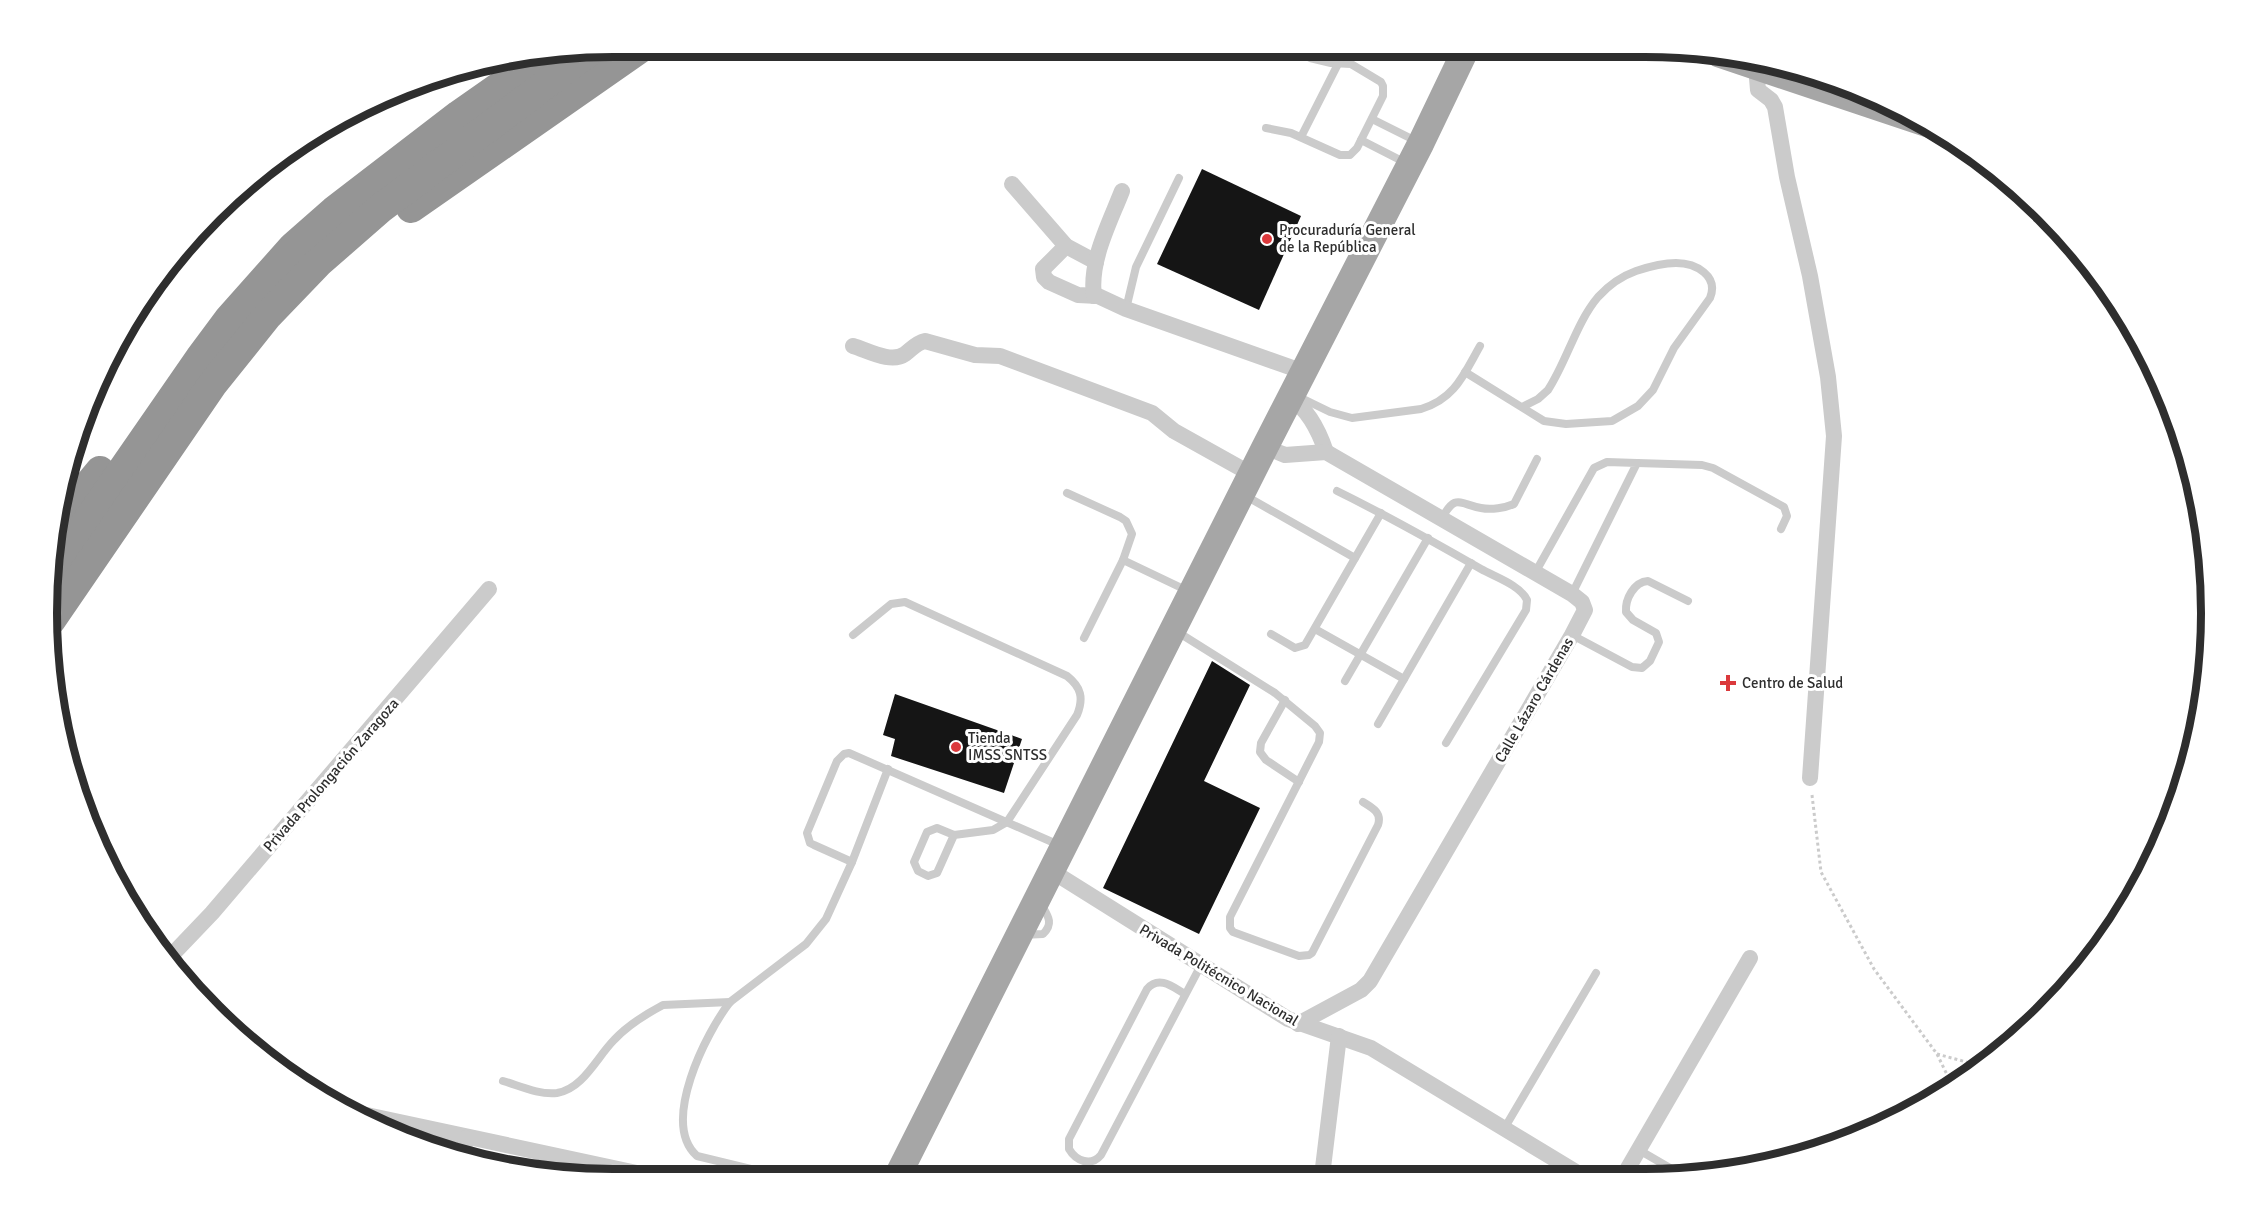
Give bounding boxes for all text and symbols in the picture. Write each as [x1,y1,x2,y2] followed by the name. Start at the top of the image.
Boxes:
[1279,221,1416,256] place label: Procuraduría General de la República
[1260,232,1274,246] marker: Procuraduría General de la República
[1491,634,1577,766] street label: Calle Lázaro Cárdenas
[1719,674,1737,692] marker: Centro de Salud
[1742,674,1843,692] place label: Centro de Salud
[259,695,403,855] street label: Privada Prolongación Zaragoza
[968,729,1047,764] place label: Tienda IMSS SNTSS
[949,740,963,754] marker: Tienda IMSS SNTSS
[1136,920,1302,1030] street label: Privada Politécnico Nacional

